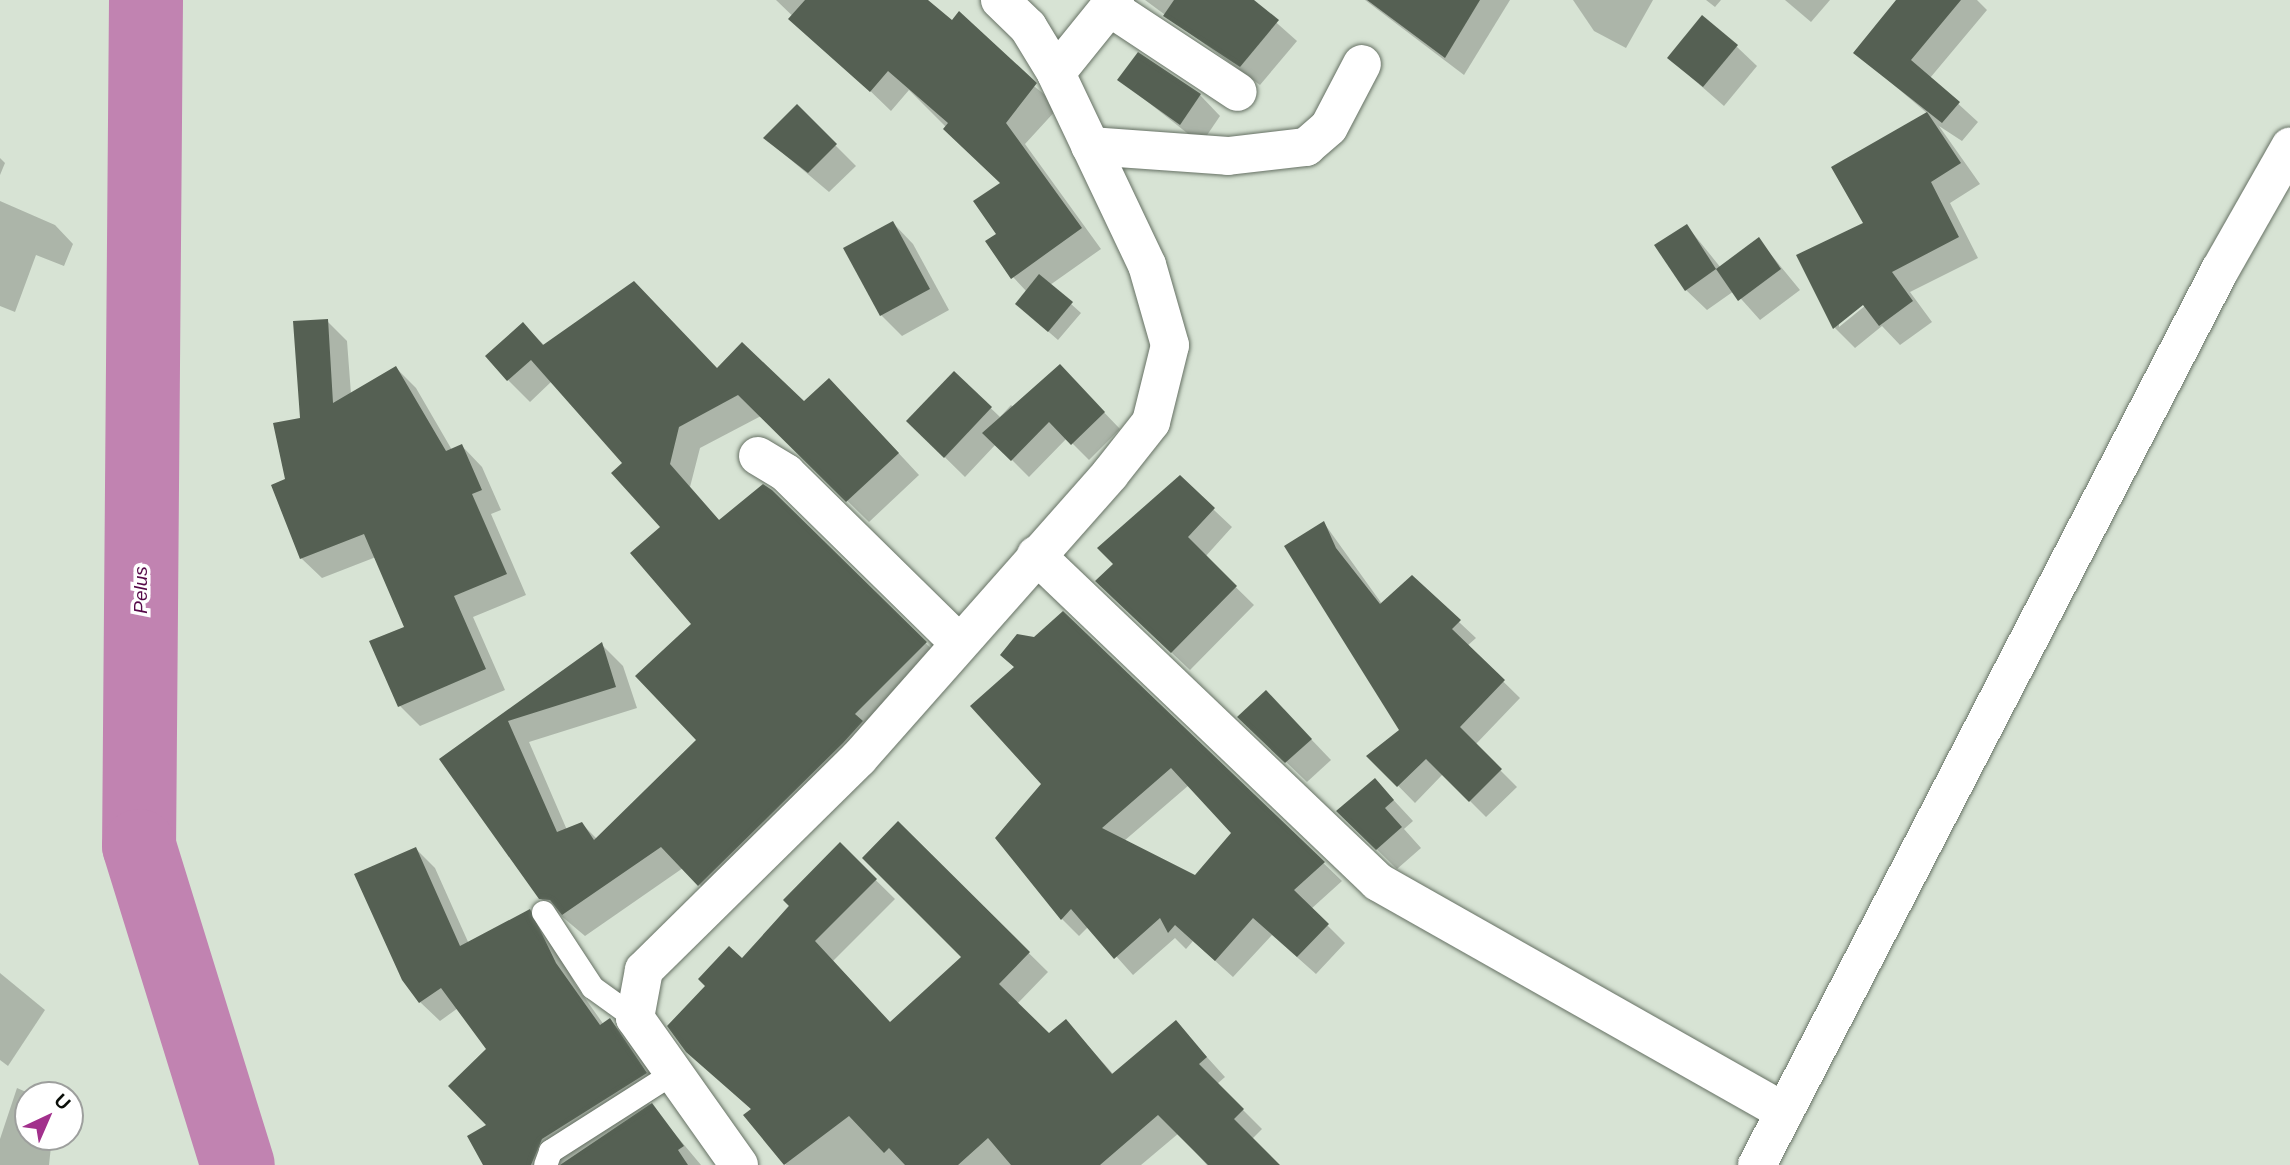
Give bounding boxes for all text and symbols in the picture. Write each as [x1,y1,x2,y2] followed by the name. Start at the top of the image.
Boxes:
[130,566,152,614] water label: Pelus
[14,1081,84,1151] north arrow
[50,1090,75,1114] text: U

